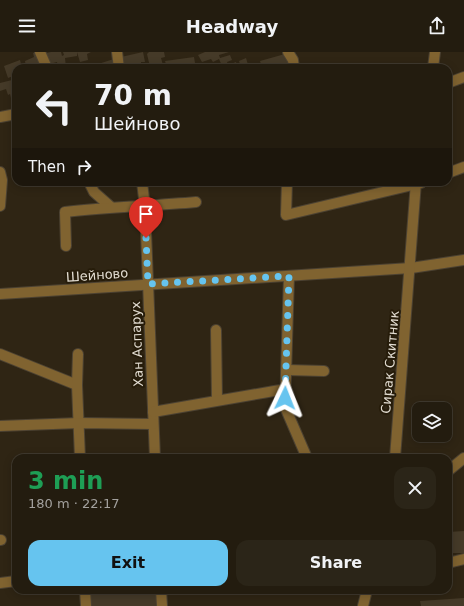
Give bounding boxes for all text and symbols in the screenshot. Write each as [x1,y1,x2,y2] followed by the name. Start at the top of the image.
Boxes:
[16,15,38,37] icon: menu
[426,15,448,37] icon: share
[186,16,278,37] text: Headway
[94,79,172,112] text: 70 m
[28,80,80,132] icon: left
[94,113,180,134] text: Шейново
[73,156,95,178] icon: right
[28,158,65,176] text: Then
[129,197,163,238] pin
[135,203,157,225] icon: arrive
[65,265,129,285] street label: Шейново
[128,301,146,387] street label: Хан Аспарух
[378,310,402,414] street label: Сирак Скитник
[264,377,306,419] position arrow
[412,402,452,442] map controls
[412,402,452,442] button: layers
[28,467,103,495] text: 3 min
[394,467,436,509] button: close
[28,496,119,511] text: 180 m · 22:17
[28,540,228,586] button: Exit
[236,540,436,586] button: Share

